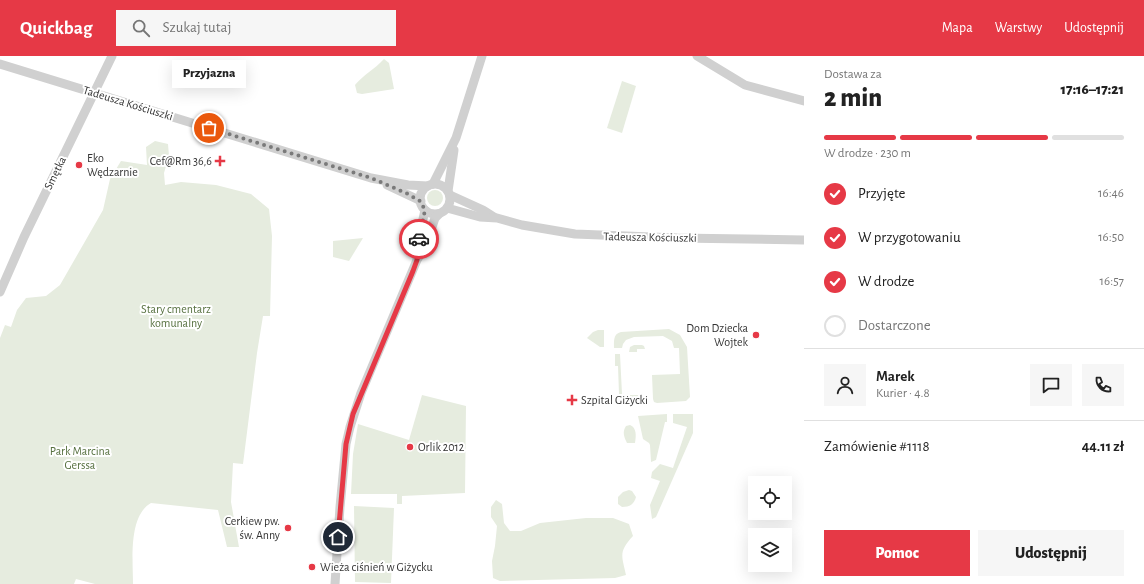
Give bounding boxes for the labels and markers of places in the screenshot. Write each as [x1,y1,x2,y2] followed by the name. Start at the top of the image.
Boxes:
[172,60,246,88] callout: Przyjazna
[192,111,226,145] pin
[87,152,138,178] place label: Eko Wędzarnie
[150,155,212,167] place label: Cef@Rm 36,6
[215,156,225,166] marker: Cef@Rm 36,6
[74,160,84,170] marker: Eko Wędzarnie
[686,322,749,349] place label: Dom Dziecka Wojtek
[751,330,761,340] marker: Dom Dziecka Wojtek
[566,394,578,406] marker: Szpital Giżycki
[581,394,648,407] place label: Szpital Giżycki
[418,441,465,453] place label: Orlik 2012
[405,442,415,452] marker: Orlik 2012
[225,515,280,542] place label: Cerkiew pw. św. Anny
[321,520,355,554] pin
[283,523,293,533] marker: Cerkiew pw. św. Anny
[320,561,433,574] place label: Wieża ciśnień w Giżycku
[307,562,317,572] marker: Wieża ciśnień w Giżycku

